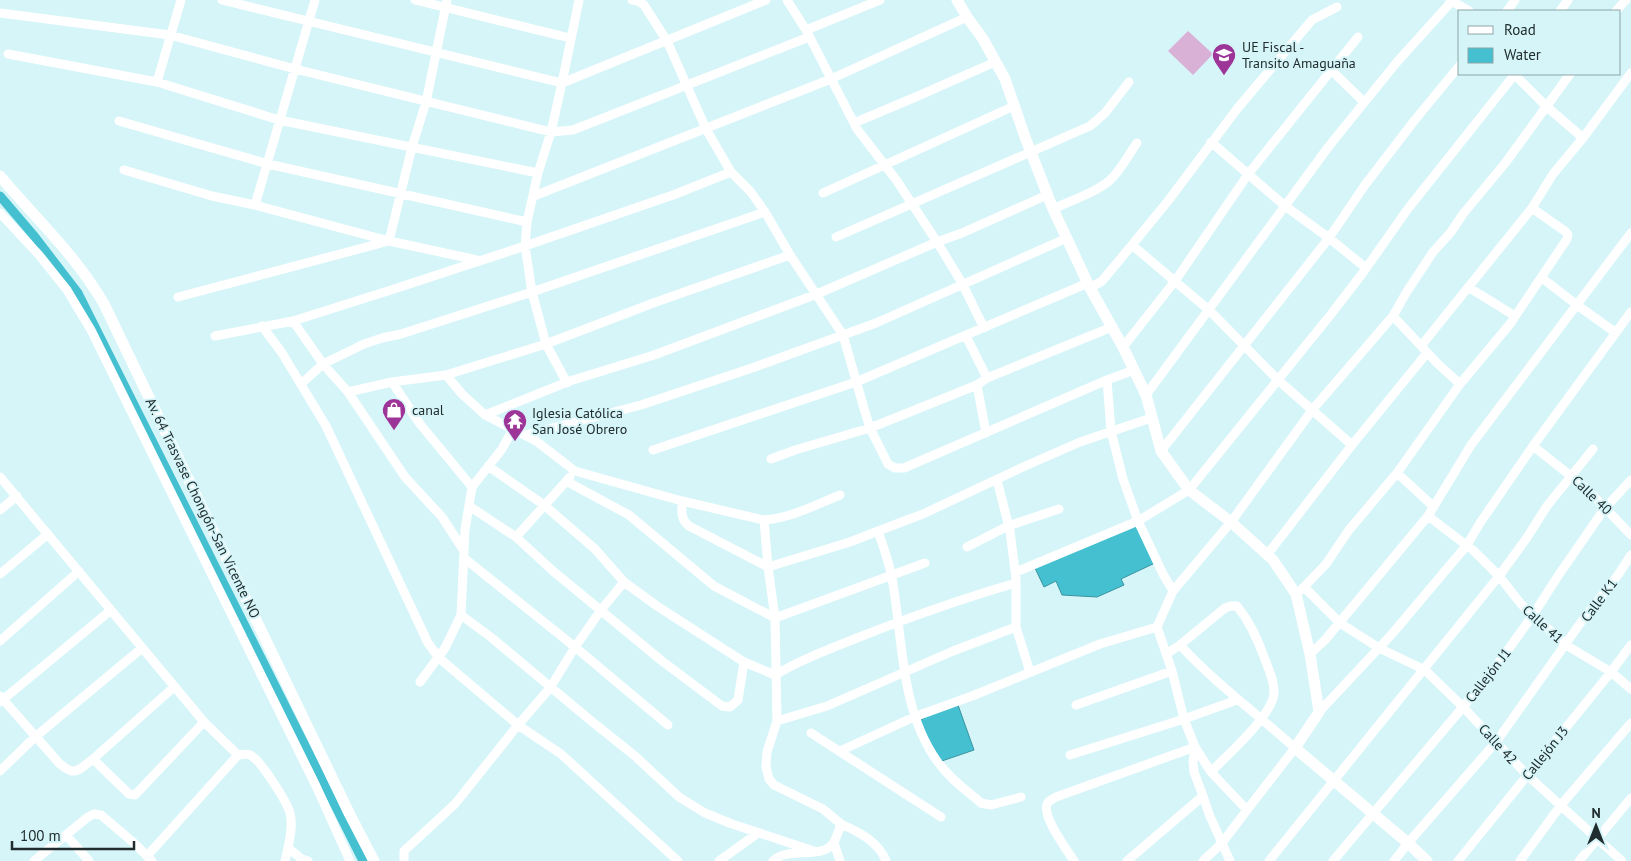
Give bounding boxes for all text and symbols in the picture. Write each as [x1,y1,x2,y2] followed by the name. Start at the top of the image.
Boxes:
[1458,10,1621,75] legend
[1504,20,1536,39] text: Road
[1242,38,1356,72] place label: UE Fiscal - Transito Amaguaña
[1211,42,1237,76] school or university icon: UE Fiscal - Transito Amaguaña
[1504,45,1541,64] text: Water
[142,395,264,621] street label: Av. 64 Trasvase Chongón-San Vicente NO
[381,397,407,431] shop icon: canal
[412,401,444,419] place label: canal
[532,404,627,438] place label: Iglesia Católica San José Obrero
[502,408,528,442] temple icon: Iglesia Católica San José Obrero
[1568,472,1616,519] street label: Calle 40
[1577,575,1621,625] street label: Calle K1
[1519,601,1567,647] street label: Calle 41
[1461,644,1515,706] street label: Callejón J1
[1475,720,1521,768] street label: Calle 42
[1518,722,1572,784] street label: Callejón J3
[1571,801,1621,851] north arrow
[1591,804,1601,822] text: N
[12,818,135,850] scale bar
[20,826,61,845] text: 100 m

